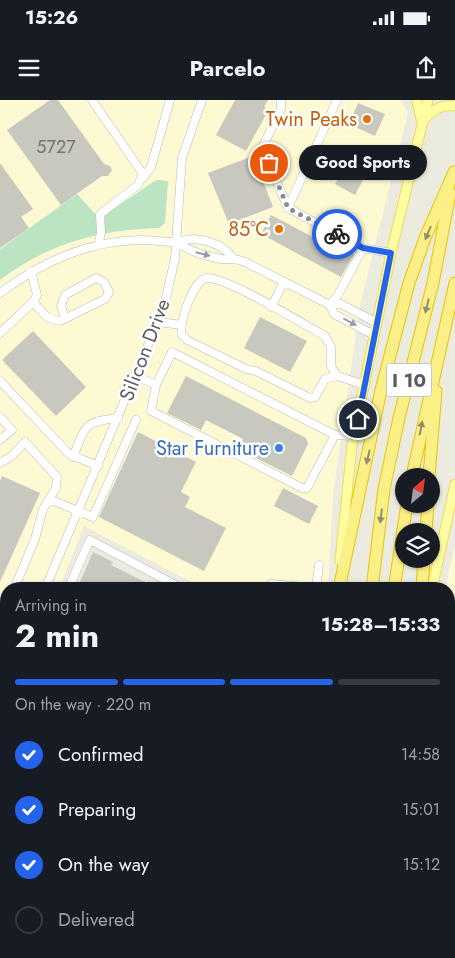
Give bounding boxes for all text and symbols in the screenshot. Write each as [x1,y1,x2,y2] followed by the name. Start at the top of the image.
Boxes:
[25,4,78,31] text: 15:26
[189,52,266,84] text: Parcelo
[15,54,43,82] icon: menu
[412,54,440,82] icon: share
[266,105,357,134] place label: Twin Peaks
[361,113,373,125] marker: Twin Peaks
[36,134,76,160] house number: 5727
[248,142,290,184] pin
[299,146,426,180] callout: Good Sports
[255,149,283,177] icon: bag
[316,151,410,174] text: Good Sports
[312,209,362,259] courier
[228,215,269,244] place label: 85°C
[323,220,351,248] icon: bike
[273,223,285,235] marker: 85°C
[423,226,431,240] one-way arrow
[196,250,211,258] one-way arrow
[112,295,178,405] street label: Silicon Drive
[423,298,431,313] one-way arrow
[343,318,357,326] one-way arrow
[386,364,432,396] road number: I 10
[337,398,379,440] pin
[344,405,372,433] icon: home
[418,420,426,436] one-way arrow
[156,434,269,463] place label: Star Furniture
[273,442,285,454] marker: Star Furniture
[364,450,372,465] one-way arrow
[395,468,440,512] north arrow
[395,468,440,568] map controls
[377,508,385,524] one-way arrow
[395,523,440,568] button: layers
[15,594,87,617] text: Arriving in
[321,611,440,638] text: 15:28–15:33
[15,613,99,659] text: 2 min
[15,693,151,716] text: On the way · 220 m
[15,741,43,769] icon: check
[58,741,144,768] text: Confirmed
[401,743,440,766] text: 14:58
[15,796,43,824] icon: check
[58,796,136,823] text: Preparing
[402,798,440,821] text: 15:01
[15,851,43,879] icon: check
[58,851,149,878] text: On the way
[403,853,440,876] text: 15:12
[58,906,135,933] text: Delivered

